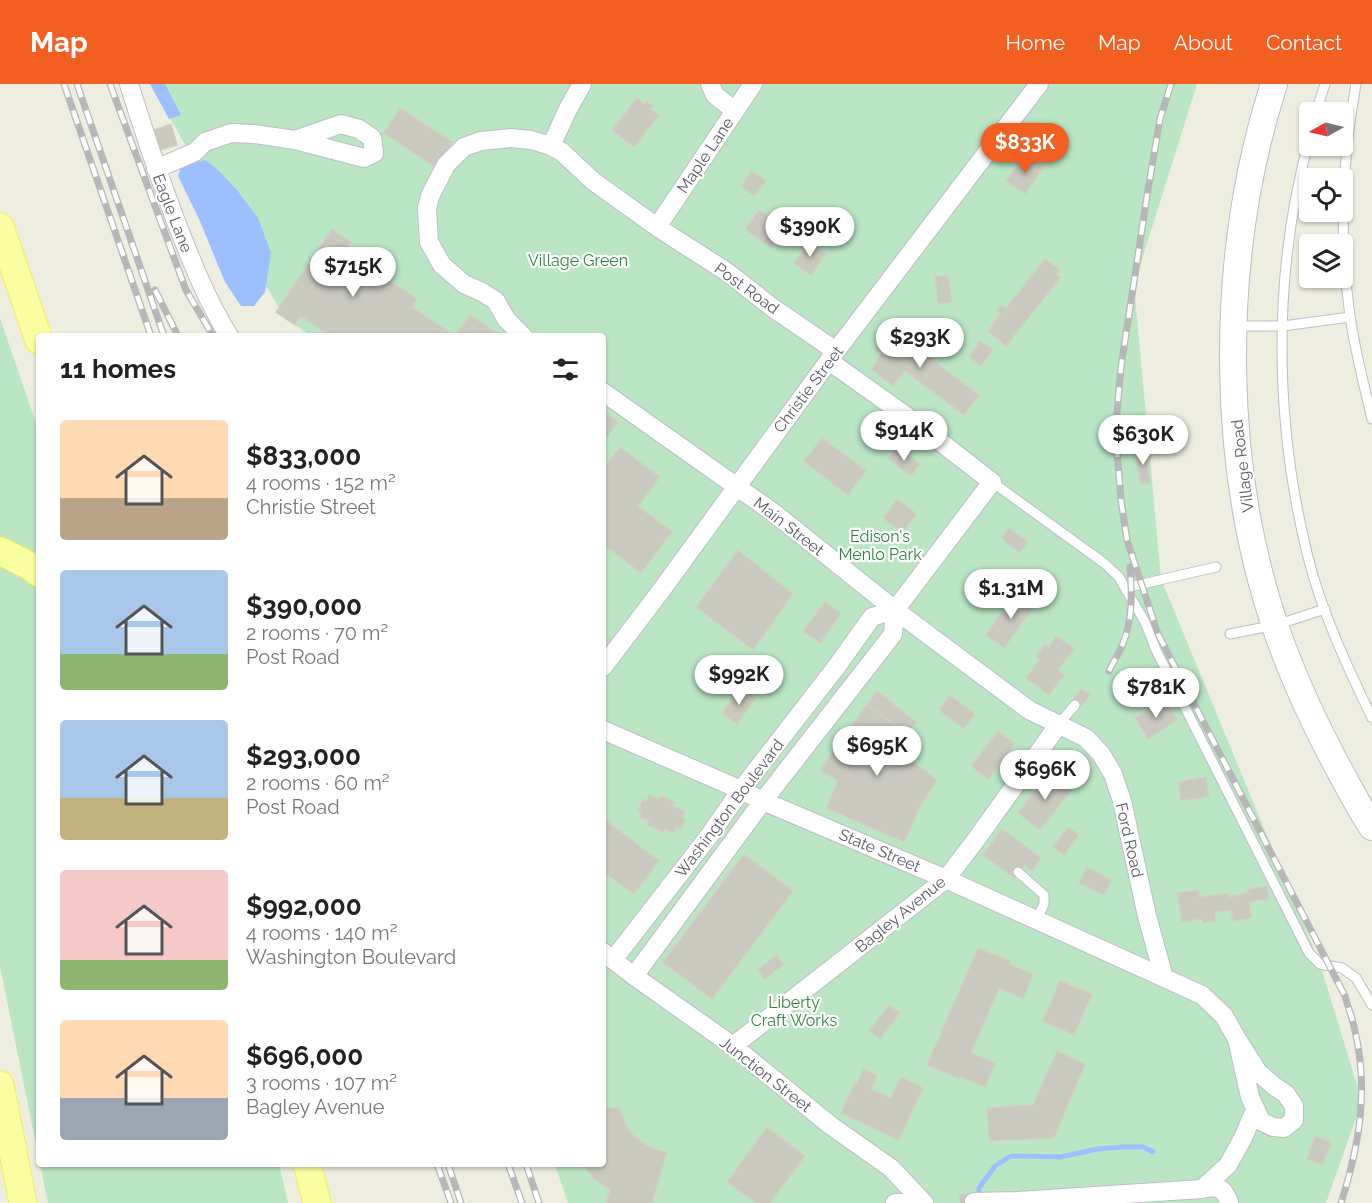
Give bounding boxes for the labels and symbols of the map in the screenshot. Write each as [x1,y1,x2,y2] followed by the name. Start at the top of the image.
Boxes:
[1299,102,1353,156] north arrow
[673,114,738,197] street label: Maple Lane
[983,123,1067,174] pin: $833K
[149,171,196,255] street label: Eagle Lane
[768,207,852,258] pin: $390K
[311,247,395,298] pin: $715K
[528,251,628,270] park label: Village Green
[711,259,783,318] street label: Post Road
[878,318,962,369] pin: $293K
[770,342,848,436] street label: Christie Street
[862,411,946,462] pin: $914K
[1101,415,1185,466] pin: $630K
[1227,418,1258,514] street label: Village Road
[750,493,828,560] street label: Main Street
[838,527,922,564] park label: Edison's Menlo Park
[962,569,1060,620] pin: $1.31M
[697,655,781,706] pin: $992K
[1114,668,1198,719] pin: $781K
[835,726,919,777] pin: $695K
[671,735,788,881] street label: Washington Boulevard
[1003,750,1087,801] pin: $696K
[1112,801,1147,879] street label: Ford Road
[836,825,924,876] street label: State Street
[851,872,949,957] street label: Bagley Avenue
[751,993,837,1030] park label: Liberty Craft Works
[716,1033,816,1117] street label: Junction Street

